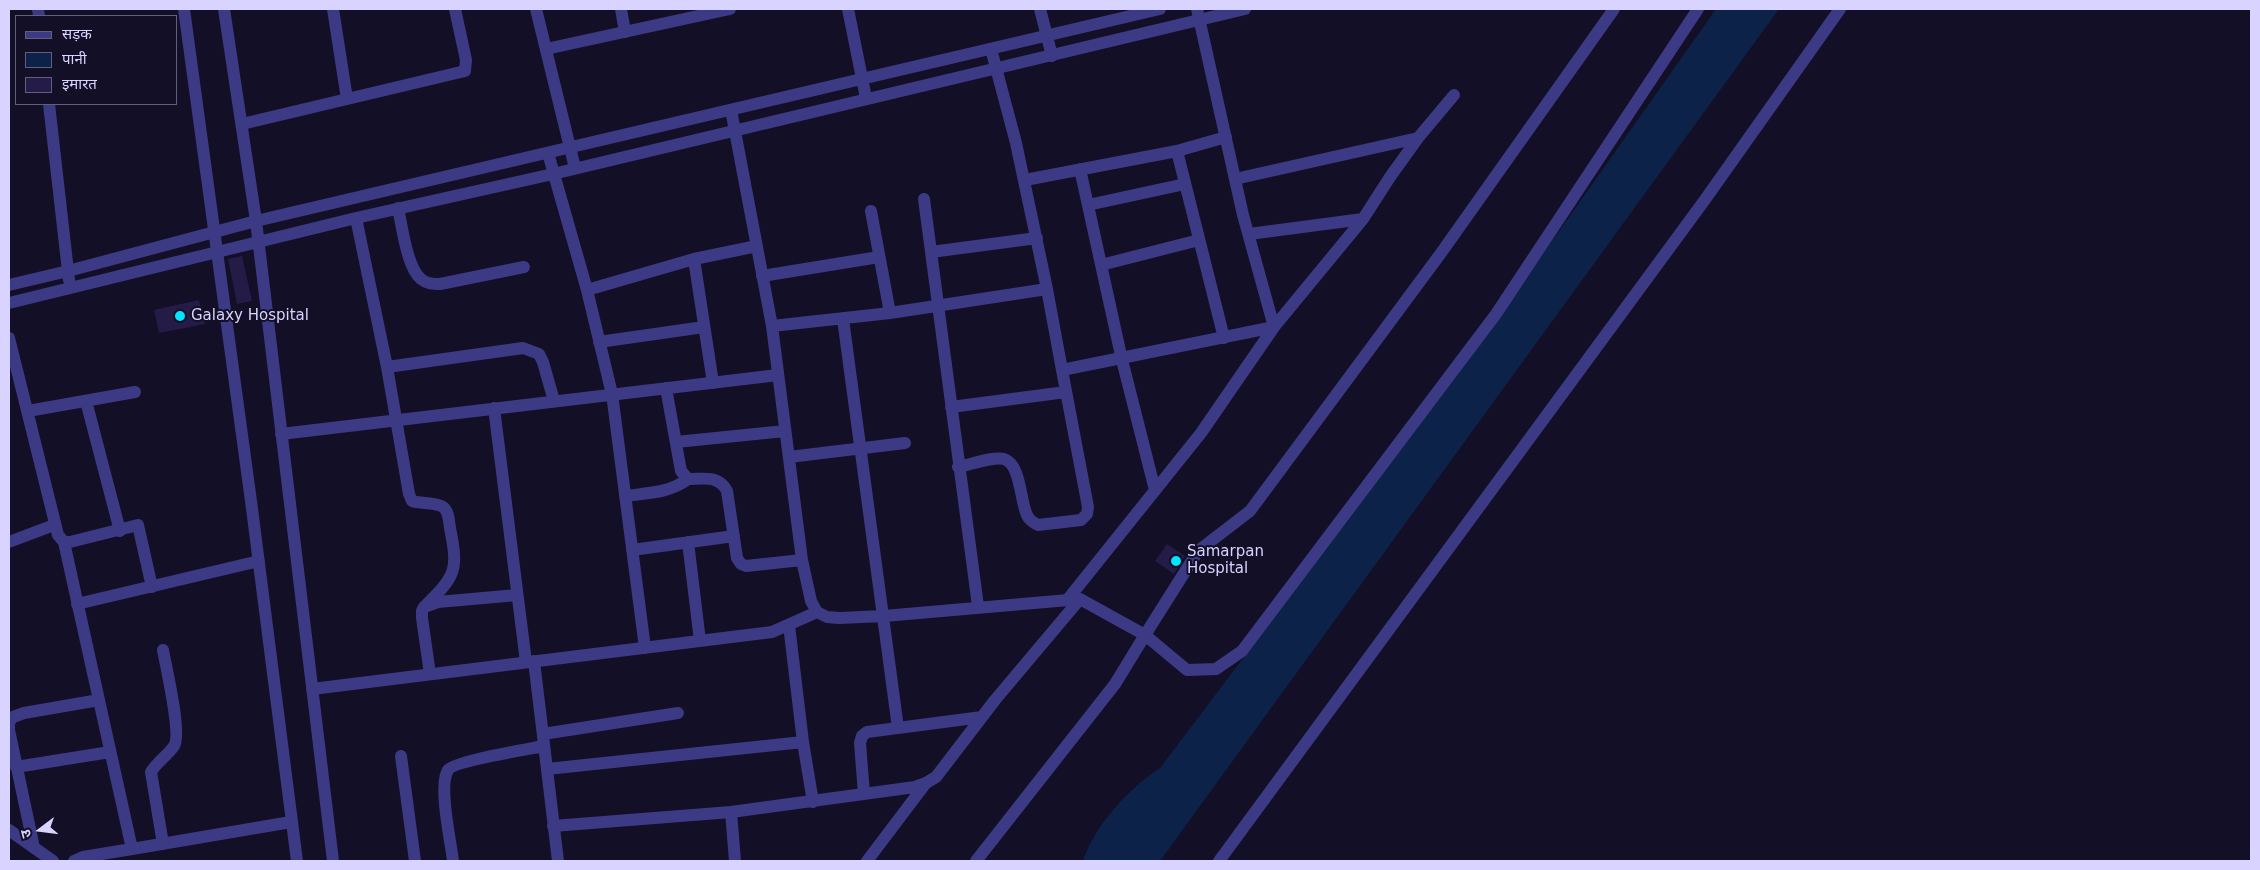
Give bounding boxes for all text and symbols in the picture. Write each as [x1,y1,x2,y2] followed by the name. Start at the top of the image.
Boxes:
[15,15,178,105] legend
[62,25,92,43] text: सड़क
[62,50,87,68] text: पानी
[62,75,97,93] text: इमारत
[191,307,309,325] place label: Galaxy Hospital
[173,309,187,323] marker: Galaxy Hospital
[1187,543,1264,578] place label: Samarpan Hospital
[1169,554,1183,568] marker: Samarpan Hospital
[15,805,65,855] north arrow
[17,828,34,840] text: उ

